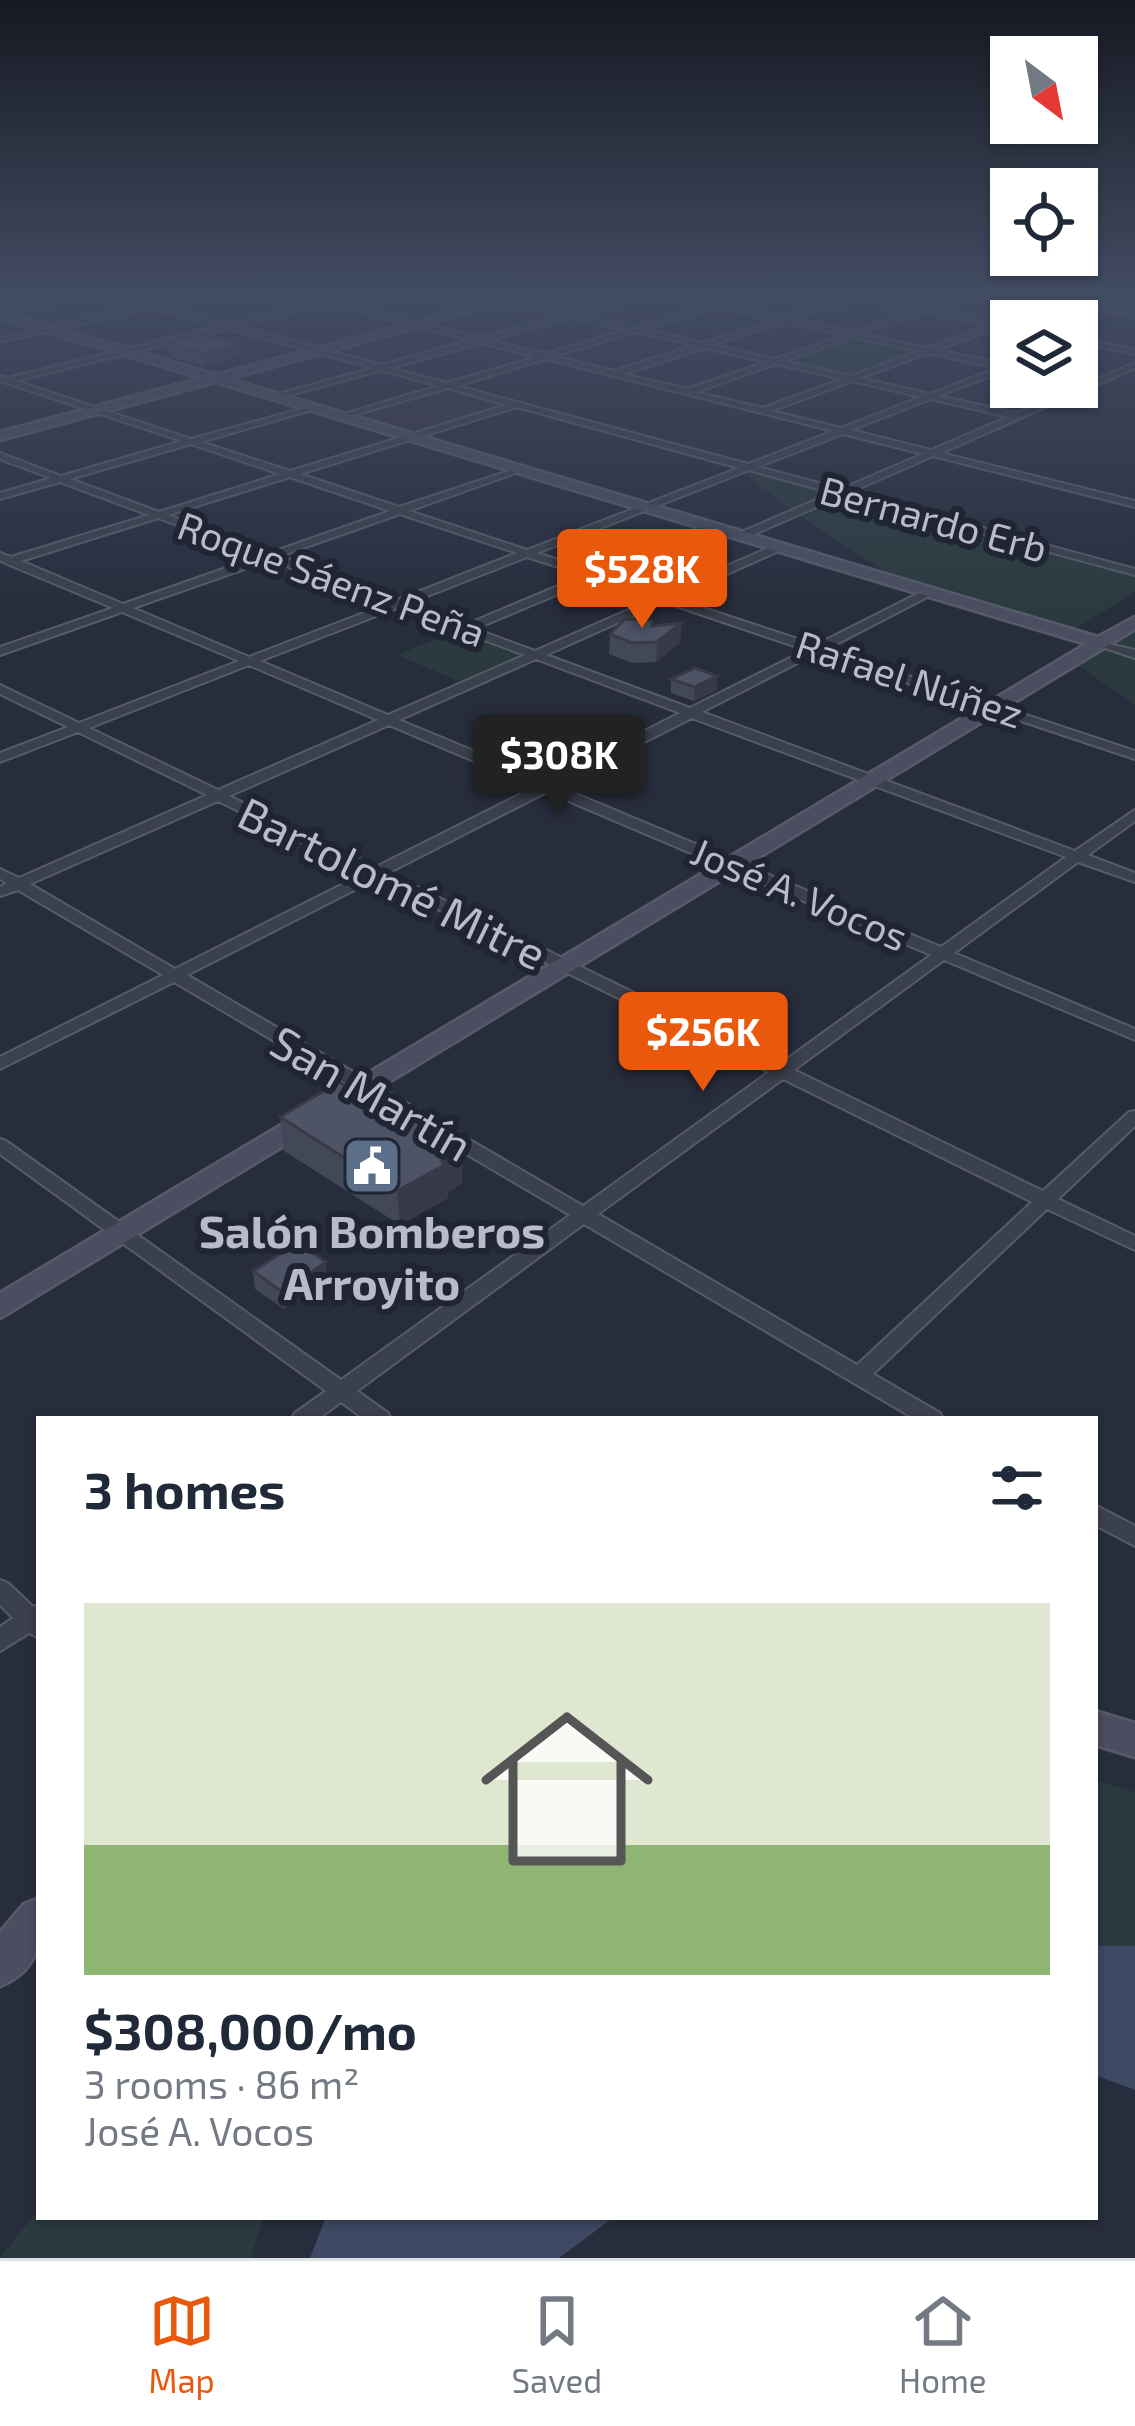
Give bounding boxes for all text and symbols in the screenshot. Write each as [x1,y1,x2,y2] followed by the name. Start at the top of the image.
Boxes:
[990,36,1098,144] north arrow
[990,36,1098,408] map controls
[990,168,1098,276] button: locate
[990,300,1098,408] button: layers
[815,465,1053,571] street label: Bernardo Erb
[172,501,492,655] street label: Roque Sáenz Peña
[558,529,726,631] pin: $528K
[584,544,700,591] text: $528K
[791,619,1029,737] street label: Rafael Núñez
[475,715,643,817] pin: $308K
[500,730,618,777] text: $308K
[230,784,556,980] street label: Bartolomé Mitre
[685,826,915,960] street label: José A. Vocos
[619,992,787,1094] pin: $256K
[646,1007,760,1054] text: $256K
[262,1013,482,1171] street label: San Martín
[341,1135,403,1197] public building icon: Salón Bomberos Arroyito
[199,1203,545,1310] place label: Salón Bomberos Arroyito
[984,1455,1050,1521] icon: filters
[84,1458,285,1519] text: 3 homes
[459,1681,675,1897] icon: home
[84,1999,417,2060] text: $308,000/mo
[84,2060,359,2107] text: 3 rooms · 86 m²
[84,2107,314,2154] text: José A. Vocos
[148,2288,215,2400] tab: Map
[512,2288,602,2400] tab: Saved
[899,2288,987,2400] tab: Home

